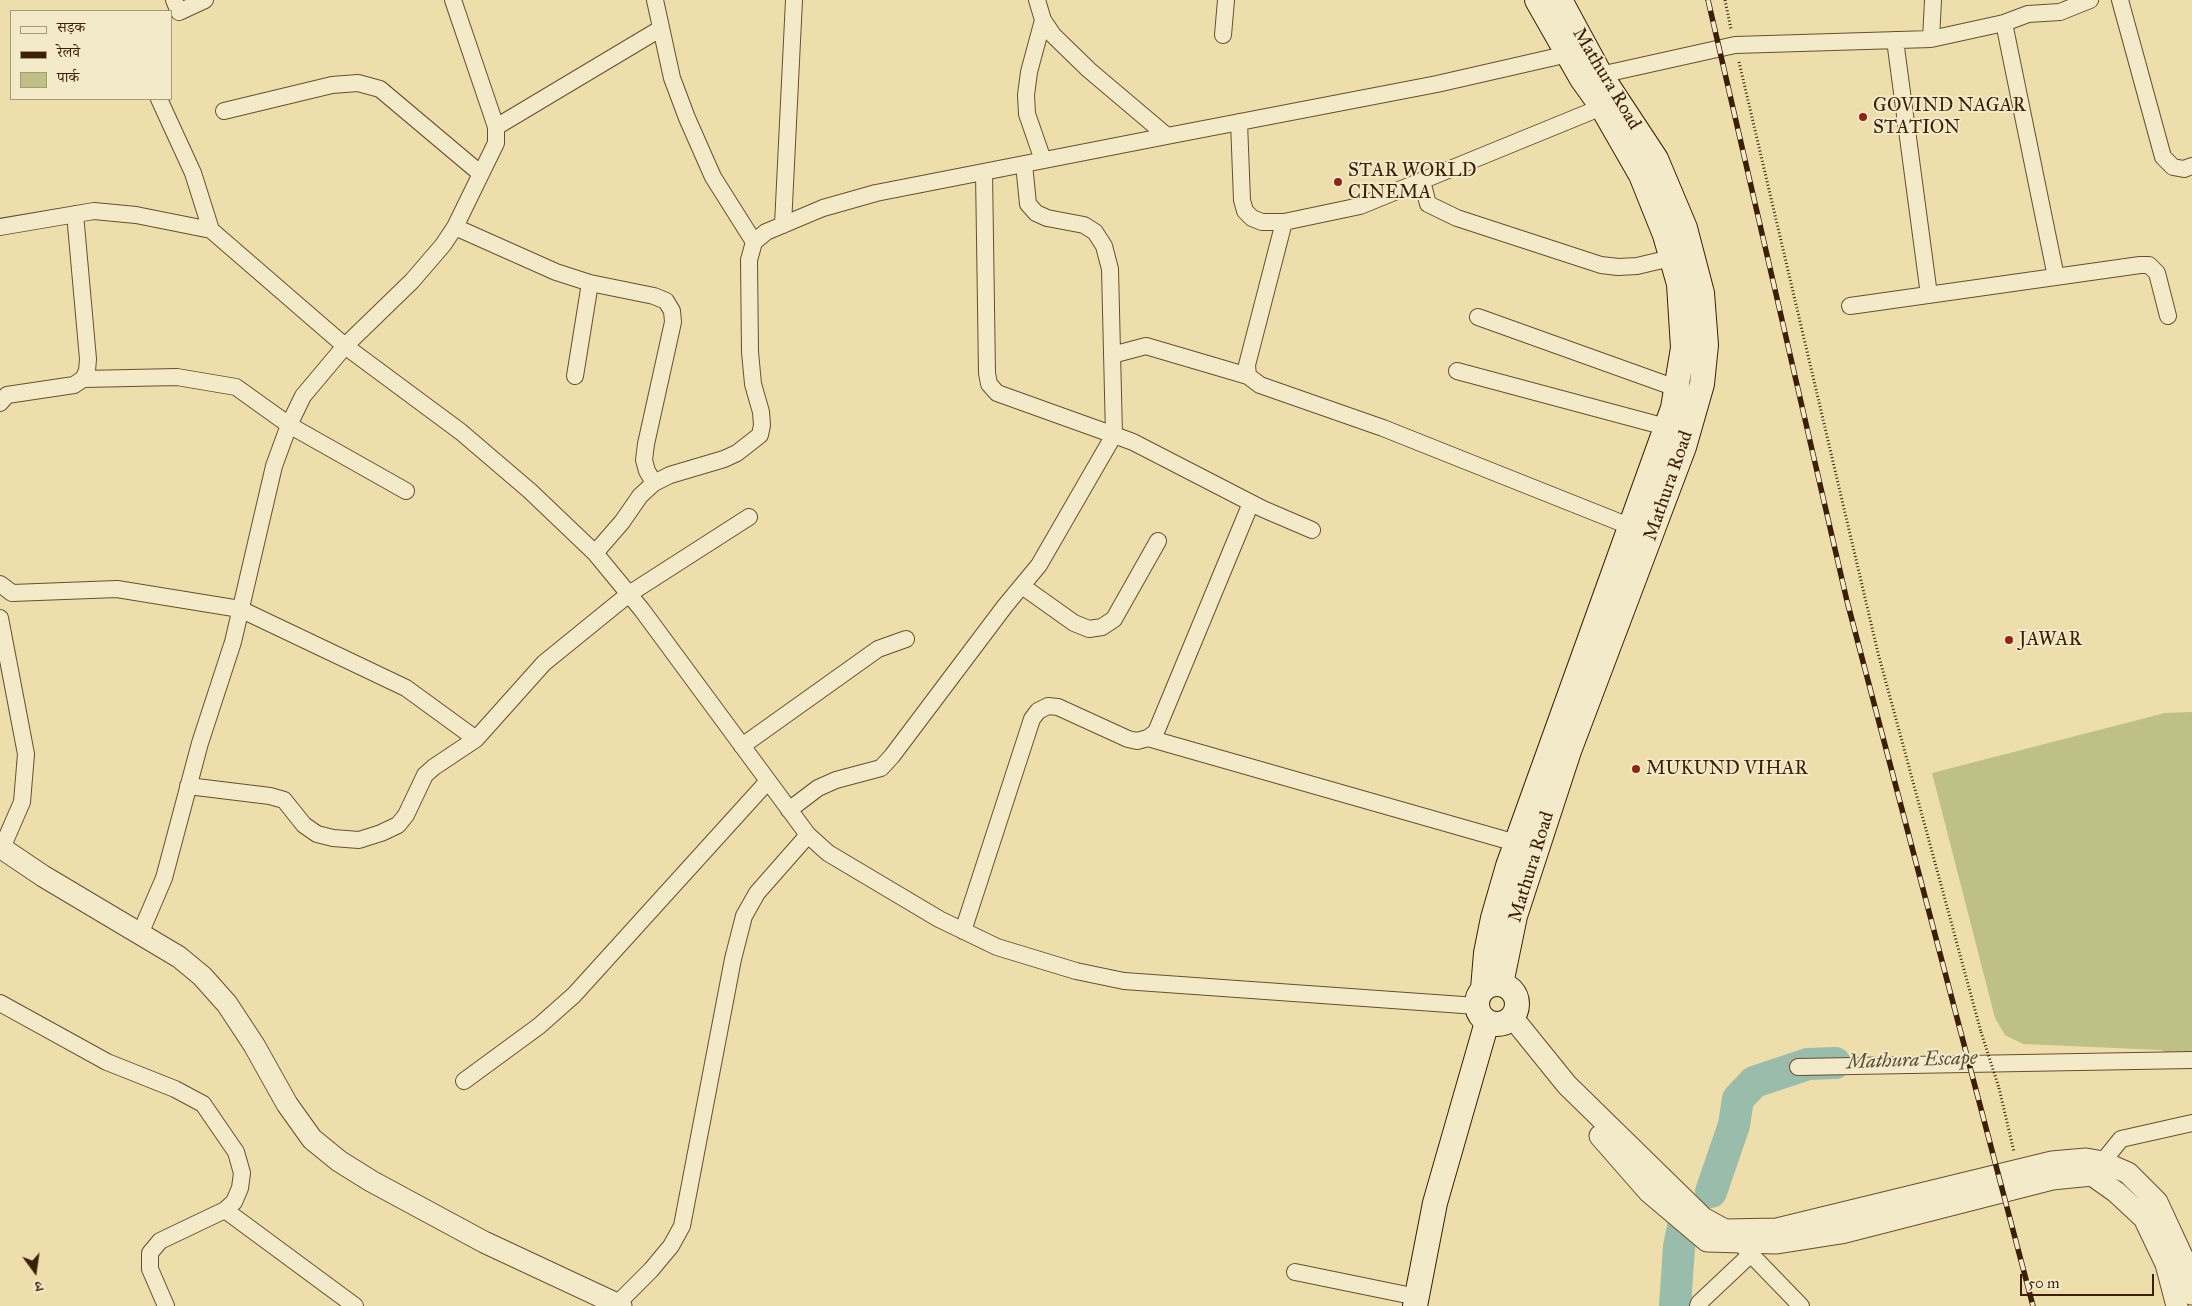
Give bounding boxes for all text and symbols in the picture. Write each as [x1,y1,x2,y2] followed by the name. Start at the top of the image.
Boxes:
[10,10,172,100] legend
[57,18,85,36] text: सड़क
[1567,24,1645,134] street label: Mathura Road
[57,43,80,61] text: रेलवे
[57,68,79,86] text: पार्क
[1873,95,2026,139] place label: GOVIND NAGAR STATION
[1857,111,1869,123] marker: GOVIND NAGAR STATION
[1348,160,1476,204] place label: STAR WORLD CINEMA
[1332,176,1344,188] marker: STAR WORLD CINEMA
[1640,428,1698,544] street label: Mathura Road
[2019,629,2082,651] place label: JAWAR
[2003,634,2015,646] marker: JAWAR
[1646,758,1808,780] place label: MUKUND VIHAR
[1630,763,1642,775] marker: MUKUND VIHAR
[1504,809,1560,925] street label: Mathura Road
[1846,1047,1978,1075] water label: Mathura Escape
[10,1246,60,1296] north arrow
[2022,1264,2156,1296] scale bar
[2028,1274,2060,1292] text: 50 m
[33,1277,44,1295] text: उ

